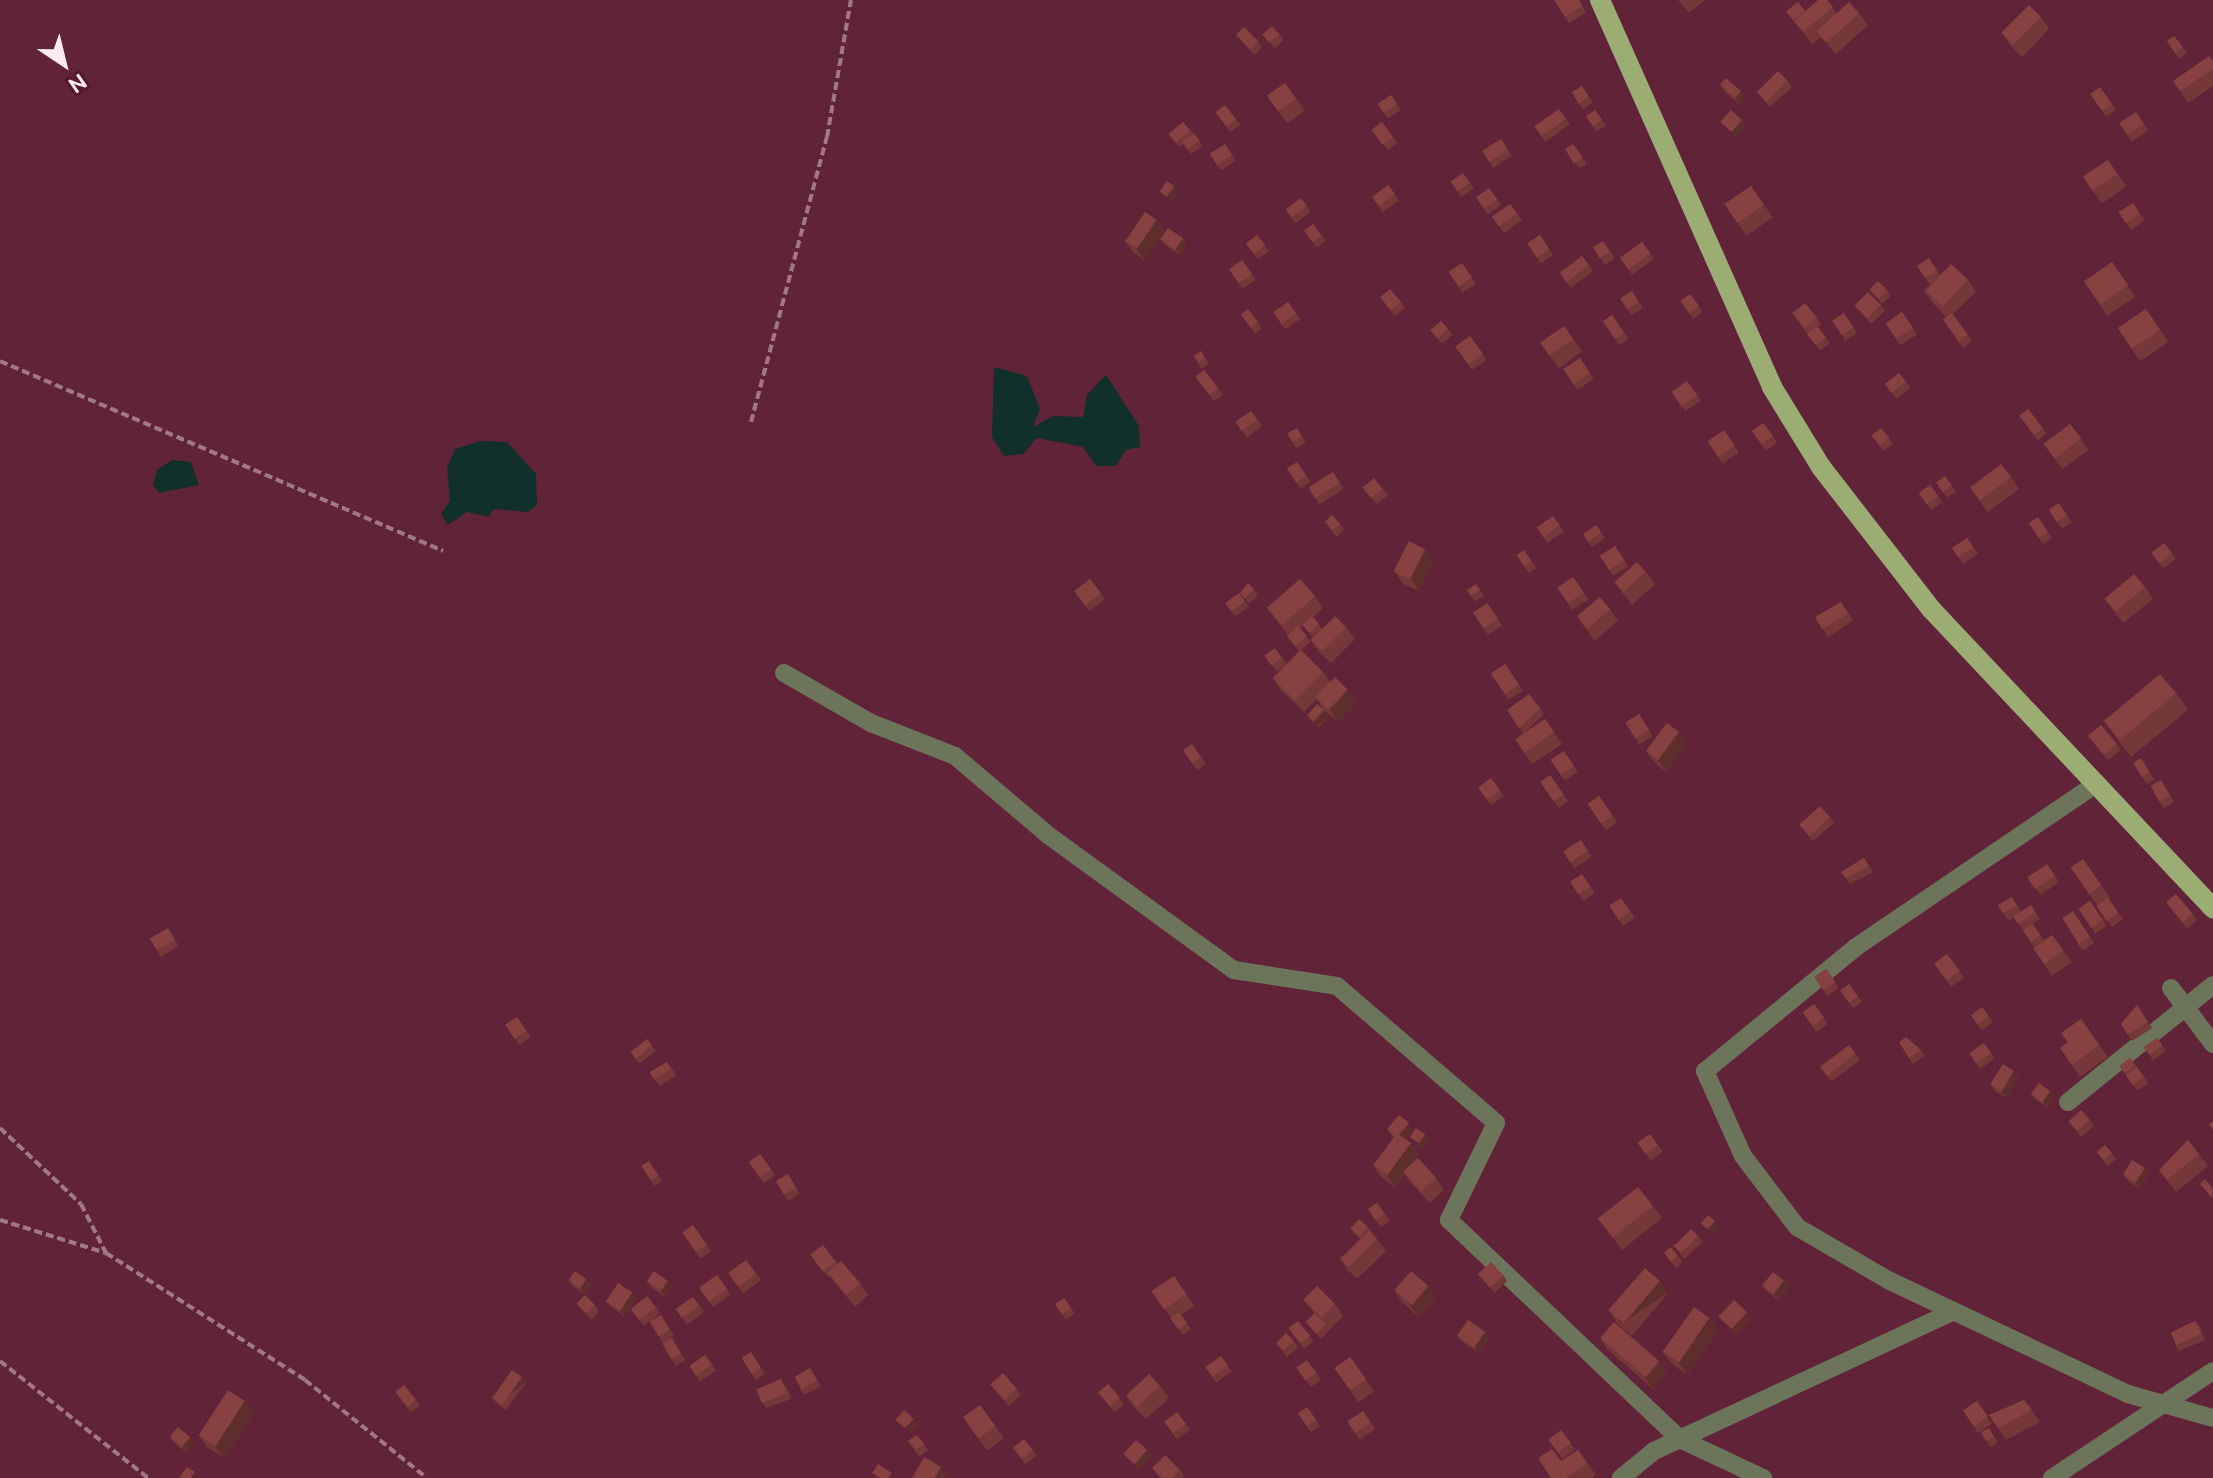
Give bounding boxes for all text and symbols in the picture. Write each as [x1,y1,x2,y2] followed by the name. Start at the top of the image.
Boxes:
[24,24,104,104] north arrow
[64,69,92,99] text: N

